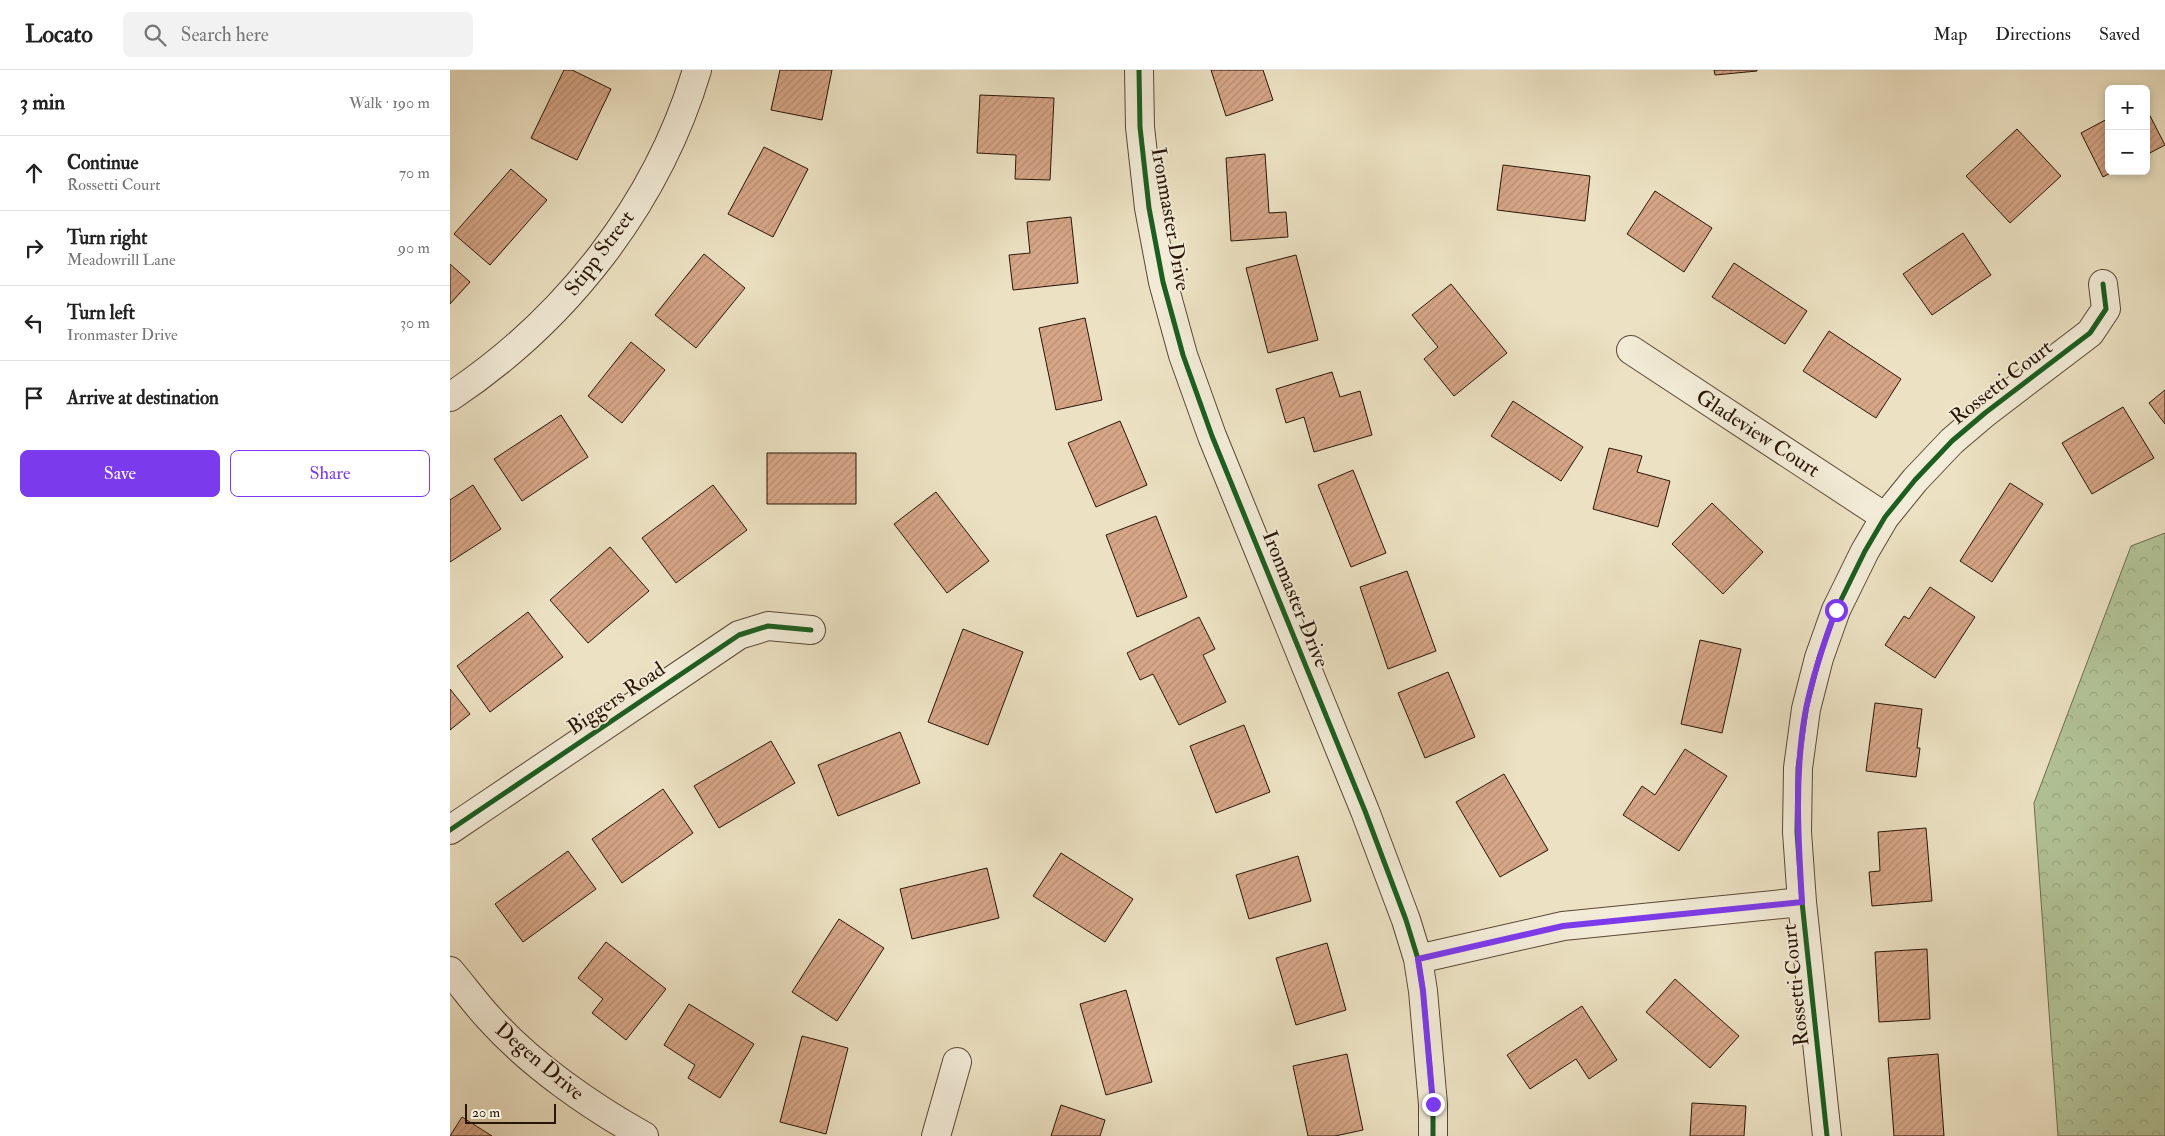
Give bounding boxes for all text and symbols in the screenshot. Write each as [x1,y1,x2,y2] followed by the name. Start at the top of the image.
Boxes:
[123,12,473,57] search box
[25,19,93,50] text: Locato
[141,21,169,49] icon: search
[181,23,269,47] text: Search here
[1934,23,1967,46] text: Map
[1995,23,2071,46] text: Directions
[2099,23,2140,46] text: Saved
[2105,85,2150,175] map controls
[2105,85,2150,130] button: +
[20,89,65,116] text: 3 min
[349,93,430,113] text: Walk · 190 m
[2105,130,2150,175] button: −
[1145,145,1196,293] street label: Ironmaster Drive
[67,151,138,175] text: Continue
[20,159,48,187] icon: ahead
[399,163,430,183] text: 70 m
[67,175,161,195] text: Rossetti Court
[558,205,640,301] street label: Stipp Street
[67,226,147,250] text: Turn right
[20,234,48,262] icon: right
[398,238,430,258] text: 90 m
[67,250,176,270] text: Meadowrill Lane
[67,301,135,325] text: Turn left
[20,309,48,337] icon: left
[400,313,430,333] text: 30 m
[67,325,178,345] text: Ironmaster Drive
[1945,334,2058,431] street label: Rossetti Court
[1691,383,1825,484] street label: Gladeview Court
[20,384,48,412] icon: arrive
[67,386,219,410] text: Arrive at destination
[20,450,220,497] button: Save
[230,450,430,497] button: Share
[1256,527,1335,672] street label: Ironmaster Drive
[1825,599,1848,622] route start
[562,656,671,741] street label: Biggers Road
[1776,922,1815,1047] street label: Rossetti Court
[490,1016,590,1107] street label: Degen Drive
[1422,1093,1445,1116] route end
[465,1101,556,1124] scale bar
[472,1104,500,1121] text: 20 m

